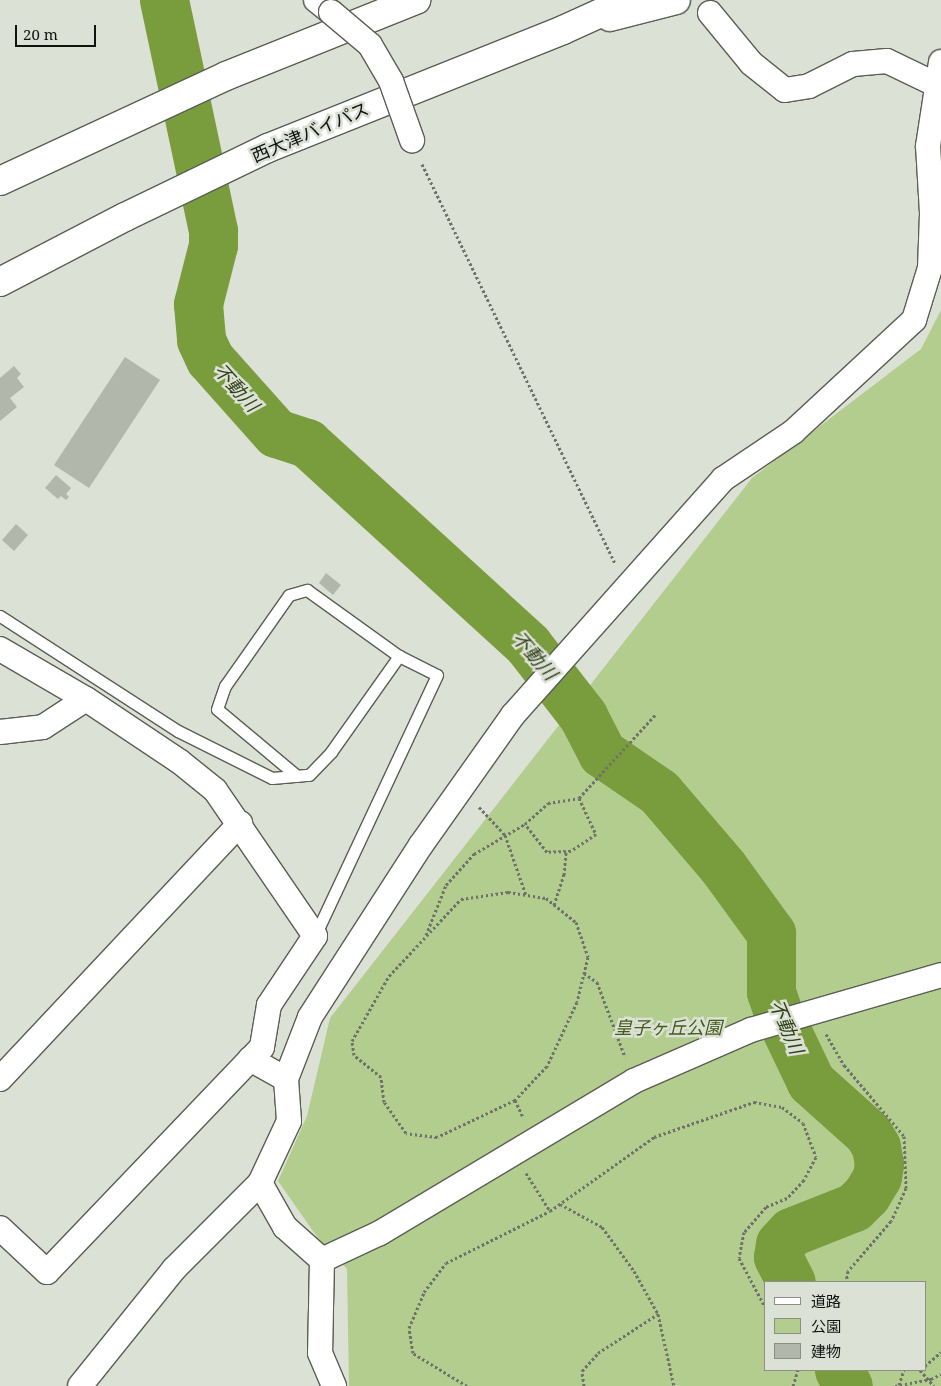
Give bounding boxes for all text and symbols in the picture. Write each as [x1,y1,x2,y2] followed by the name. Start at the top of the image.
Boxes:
[18,15,99,47] scale bar
[23,24,58,44] text: 20 m
[248,97,372,167] street label: 西大津バイパス
[208,359,264,417] water label: 不動川
[507,627,561,685] water label: 不動川
[764,996,808,1058] water label: 不動川
[614,1016,722,1038] park label: 皇子ヶ丘公園
[764,1281,926,1371] legend
[811,1291,841,1311] text: 道路
[811,1316,841,1336] text: 公園
[811,1341,841,1361] text: 建物

